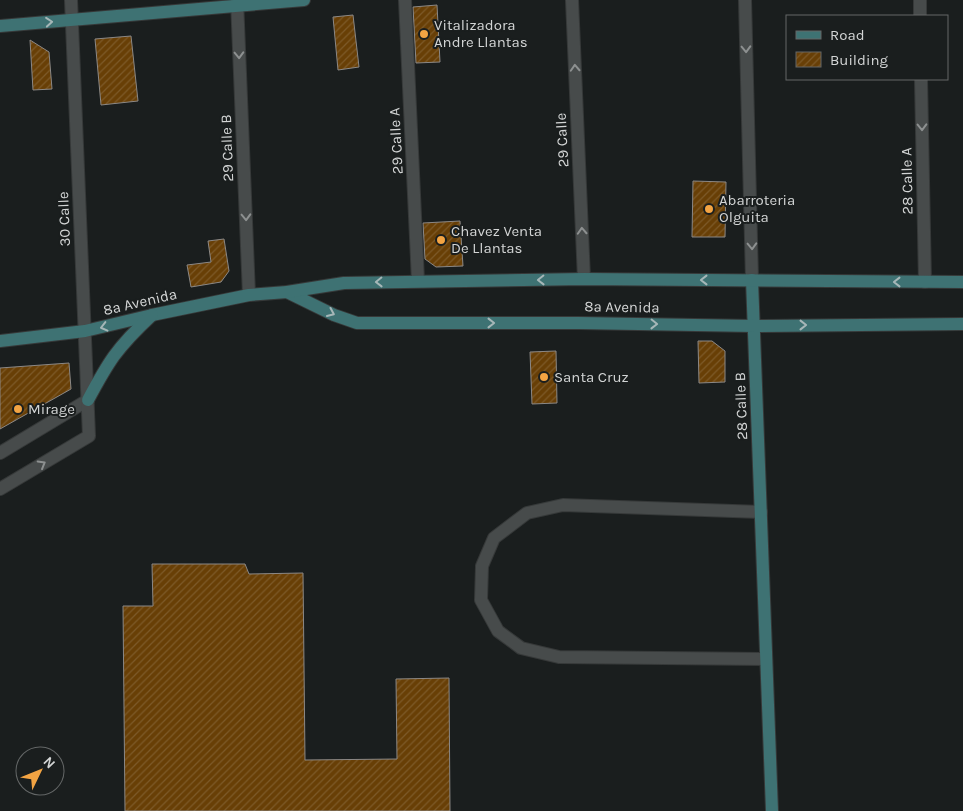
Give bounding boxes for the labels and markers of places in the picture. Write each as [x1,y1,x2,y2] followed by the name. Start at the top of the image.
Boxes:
[434,16,528,51] place label: Vitalizadora Andre Llantas
[418,28,430,40] marker: Vitalizadora Andre Llantas
[719,191,795,226] place label: Abarroteria Olguita
[703,203,715,215] marker: Abarroteria Olguita
[451,222,542,257] place label: Chavez Venta De Llantas
[435,234,447,246] marker: Chavez Venta De Llantas
[554,368,629,386] place label: Santa Cruz
[538,371,550,383] marker: Santa Cruz
[28,400,75,418] place label: Mirage
[12,403,24,415] marker: Mirage

